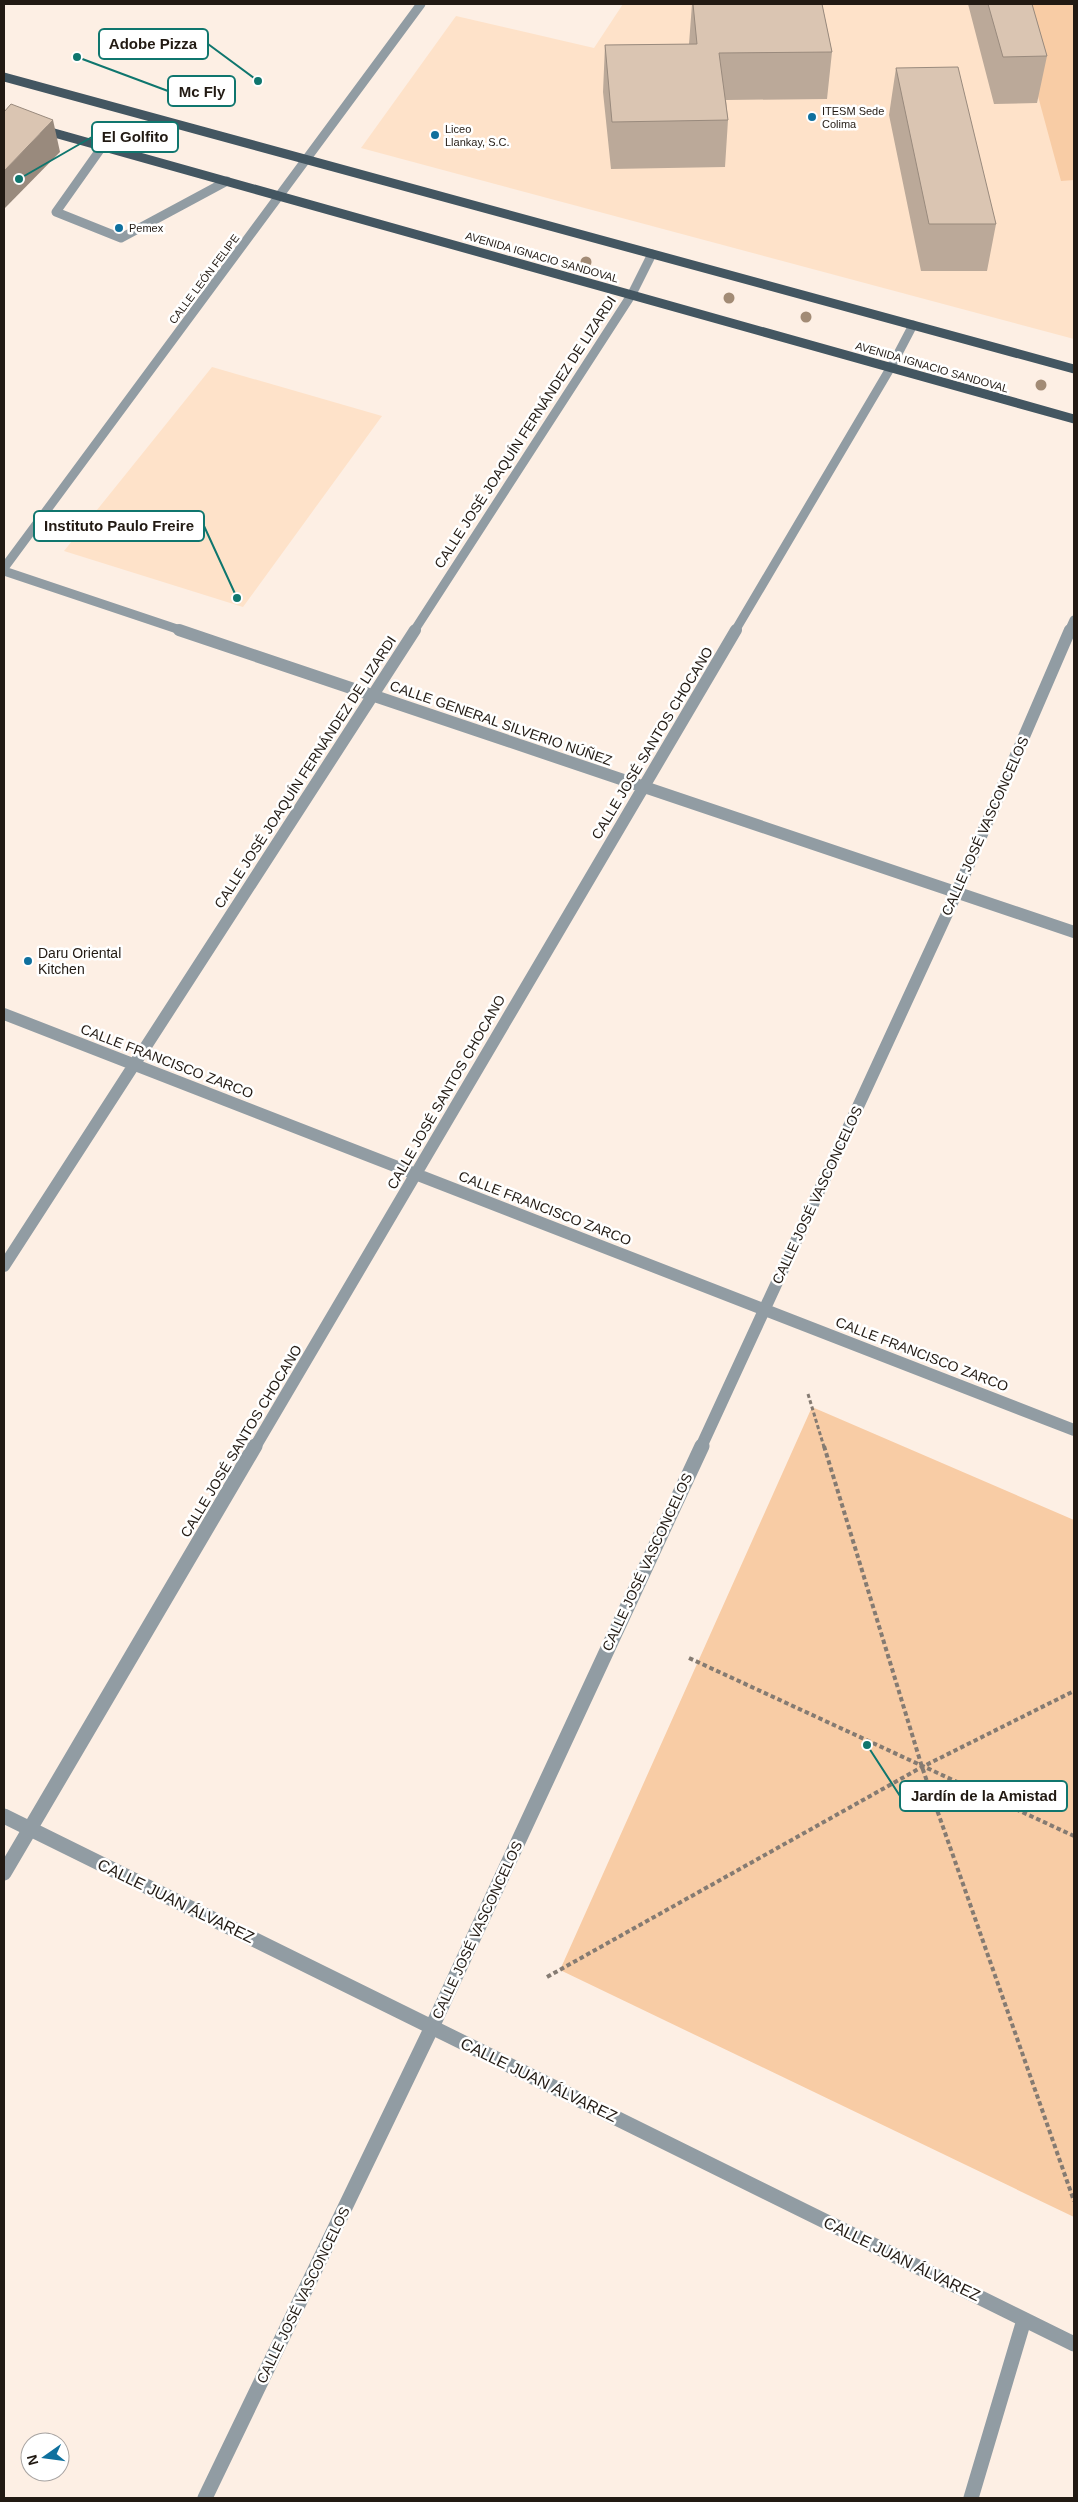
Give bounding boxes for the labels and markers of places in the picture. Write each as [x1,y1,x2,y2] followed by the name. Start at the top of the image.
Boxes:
[99,29,208,59] callout: Adobe Pizza
[168,76,235,106] callout: Mc Fly
[822,105,884,130] place label: ITESM Sede Colima
[806,111,818,123] marker: ITESM Sede Colima
[92,122,178,152] callout: El Golfito
[445,123,510,148] place label: Liceo Llankay, S.C.
[429,129,441,141] marker: Liceo Llankay, S.C.
[113,222,125,234] marker: Pemex
[129,222,164,234] place label: Pemex
[34,511,204,541] callout: Instituto Paulo Freire
[38,945,121,977] place label: Daru Oriental Kitchen
[22,955,34,967] marker: Daru Oriental Kitchen
[900,1781,1067,1811] callout: Jardín de la Amistad

